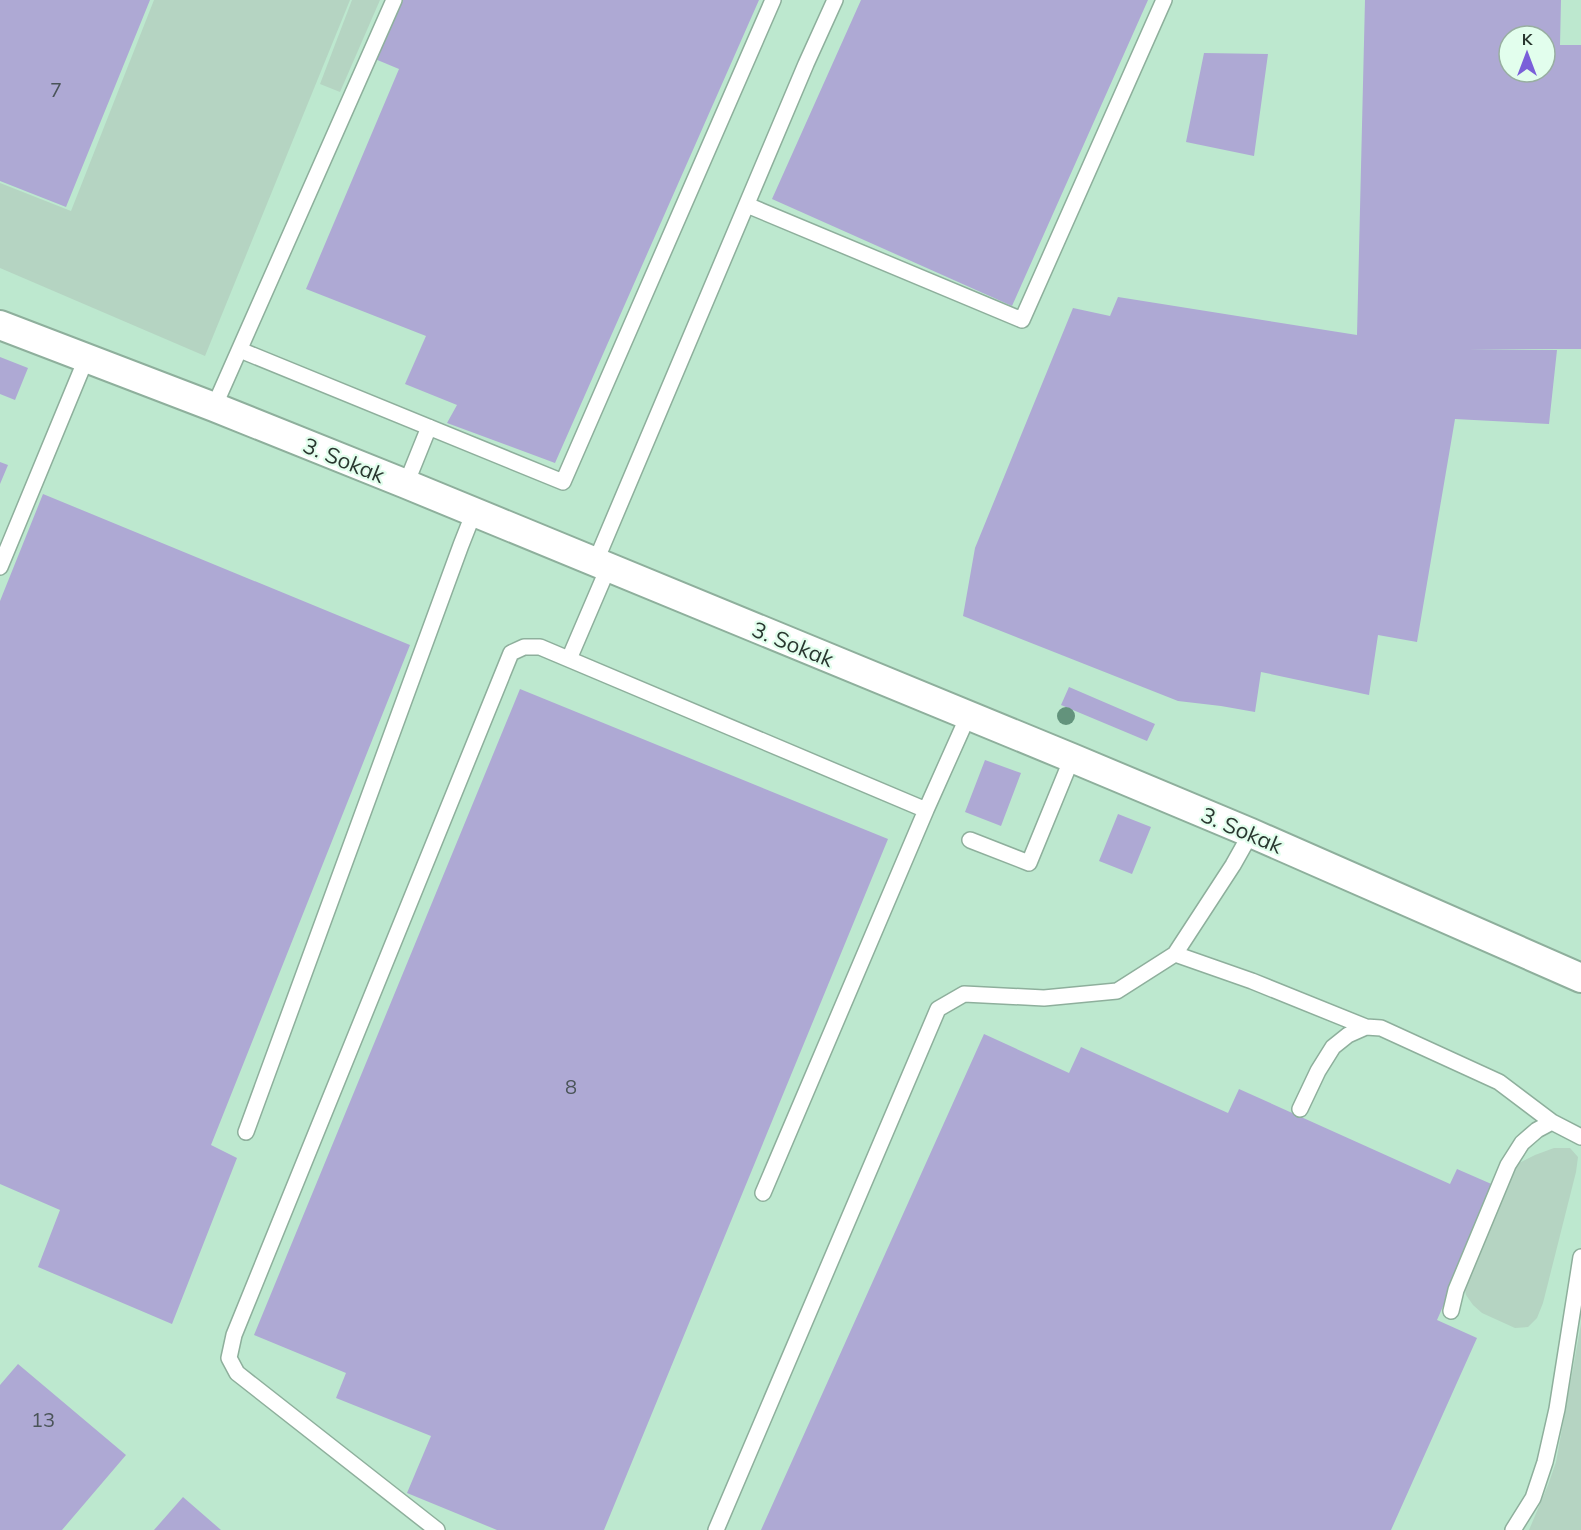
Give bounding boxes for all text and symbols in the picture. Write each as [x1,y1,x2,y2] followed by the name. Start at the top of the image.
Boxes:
[1497,24,1557,84] north arrow
[1522,29,1534,49] text: K
[50,77,62,102] house number: 7
[299,431,390,489] street label: 3. Sokak
[748,615,839,673] street label: 3. Sokak
[1197,800,1288,860] street label: 3. Sokak
[565,1074,577,1099] house number: 8
[31,1407,55,1432] house number: 13

